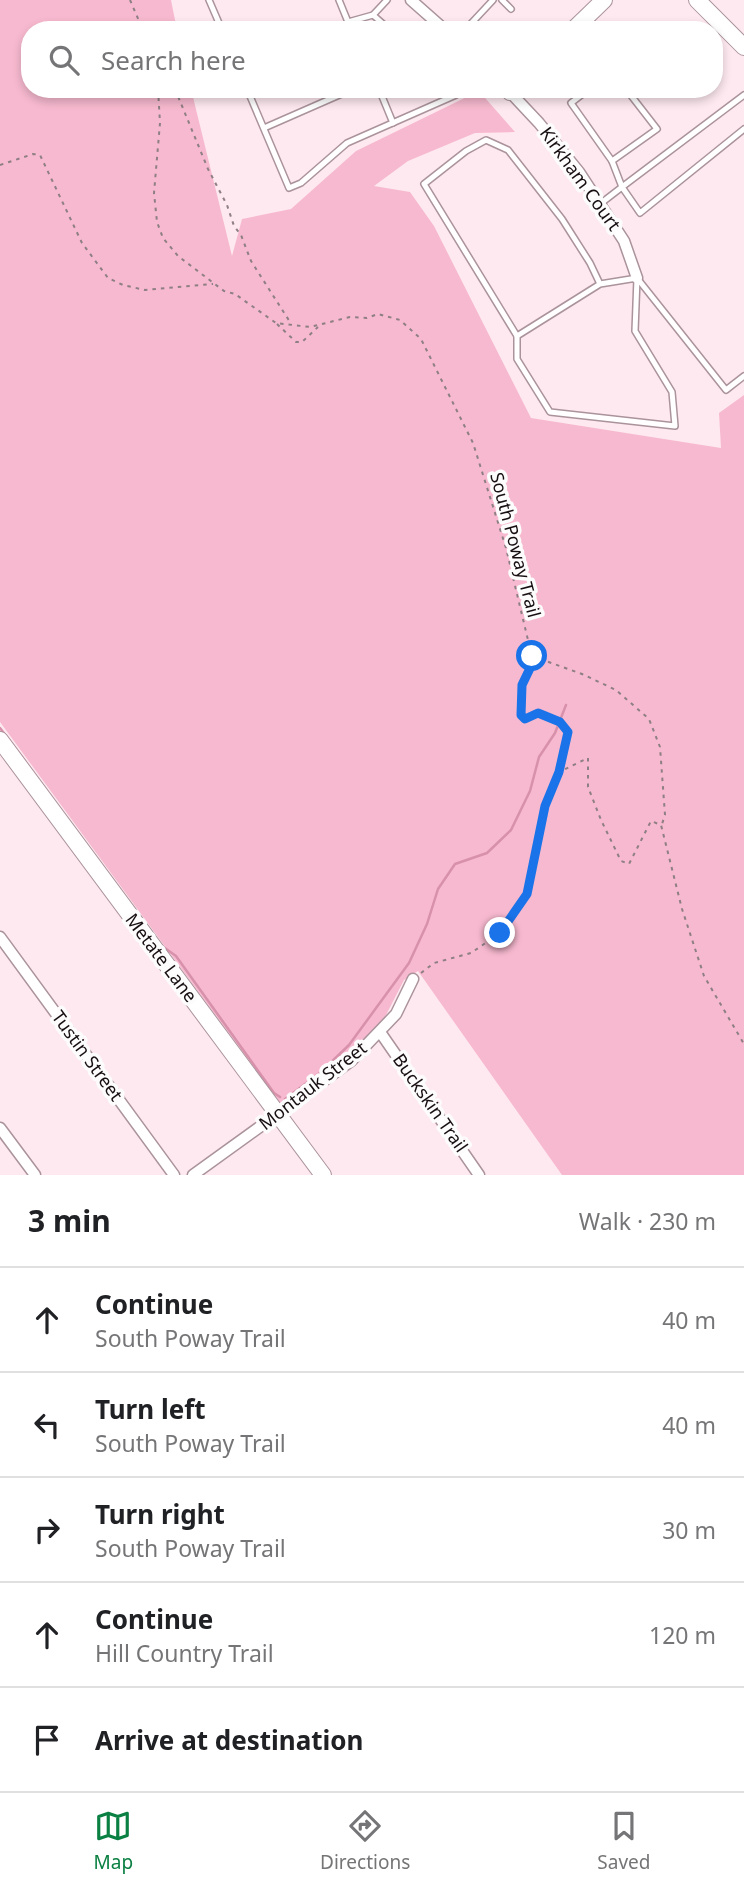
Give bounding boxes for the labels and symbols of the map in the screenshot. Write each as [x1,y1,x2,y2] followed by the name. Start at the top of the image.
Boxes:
[535,122,627,236] street label: Kirkham Court
[485,470,547,620] street label: South Poway Trail
[516,640,547,671] route start
[121,908,203,1007] street label: Metate Lane
[484,917,515,948] route end
[47,1005,129,1106] street label: Tustin Street
[254,1035,372,1135] street label: Montauk Street
[388,1048,474,1157] street label: Buckskin Trail

